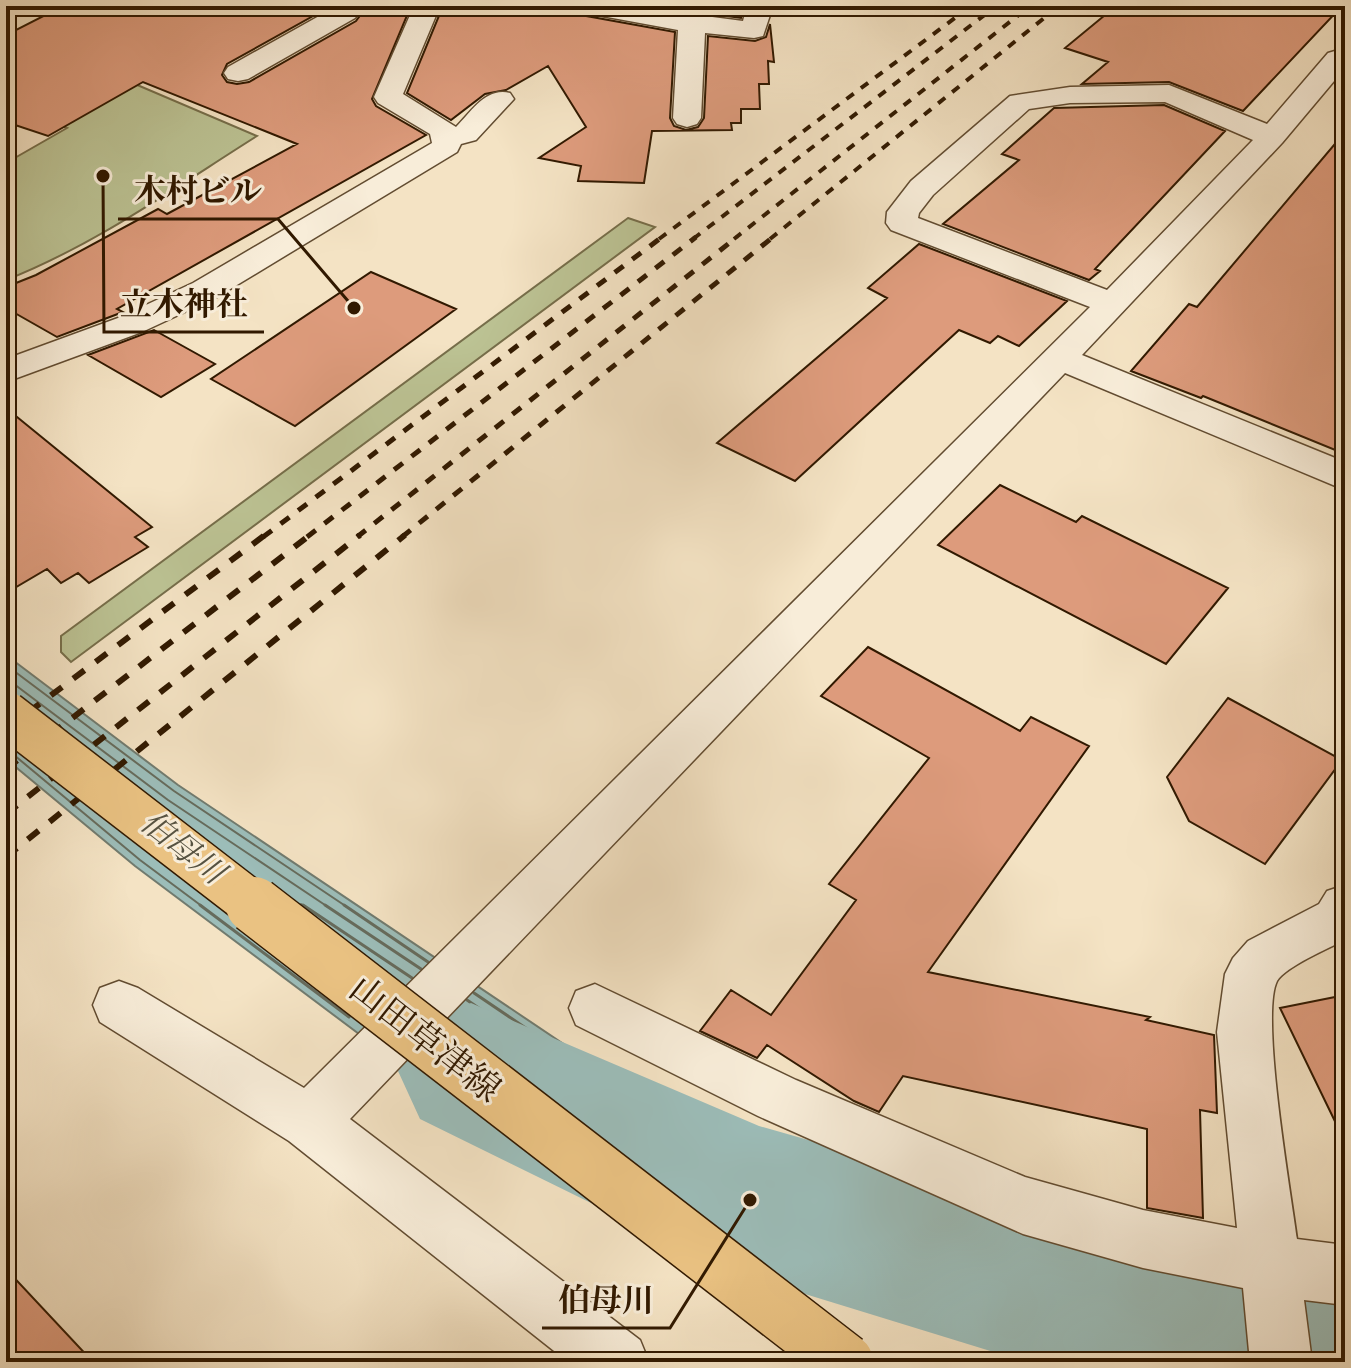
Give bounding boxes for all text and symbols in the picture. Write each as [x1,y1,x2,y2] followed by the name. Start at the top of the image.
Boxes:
[118,163,278,219] callout: 木村ビル
[134,173,262,210] text: 木村ビル
[104,276,264,332] callout: 立木神社
[120,286,248,323] text: 立木神社
[133,803,234,893] water label: 伯母川
[342,967,509,1111] street label: 山田草津線
[542,1272,670,1328] callout: 伯母川
[558,1282,654,1319] text: 伯母川

